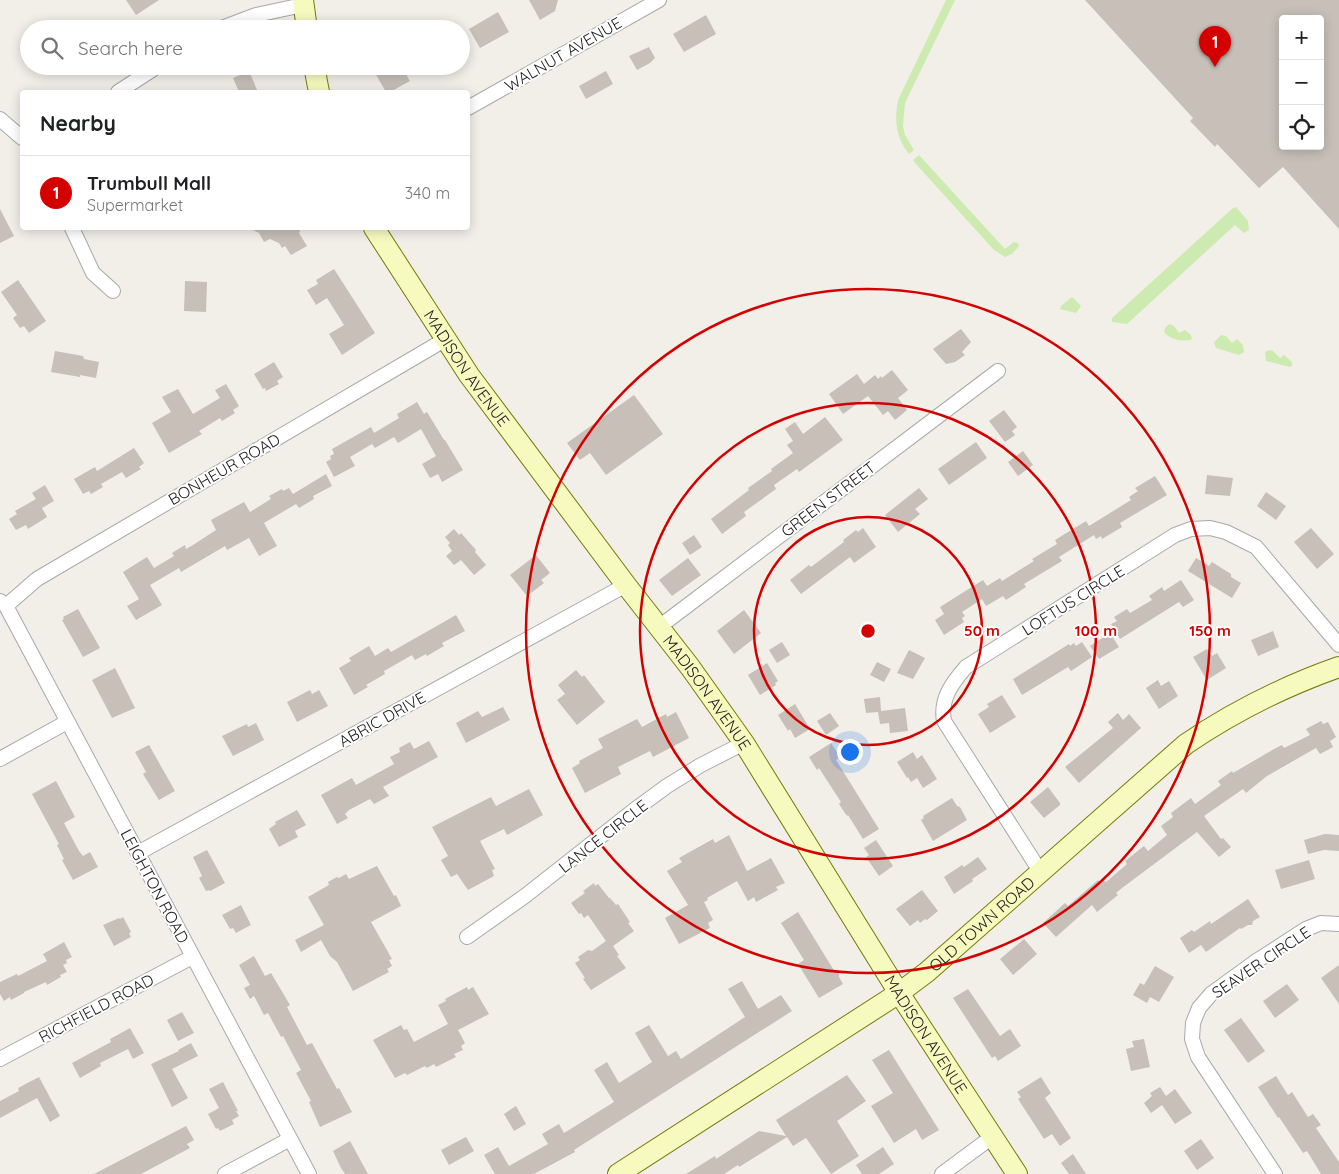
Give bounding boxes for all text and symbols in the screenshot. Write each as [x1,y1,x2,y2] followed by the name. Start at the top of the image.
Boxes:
[501,12,625,96] street label: WALNUT AVENUE
[1279,15,1324,150] map controls
[1279,15,1324,60] button: +
[20,20,470,75] search box
[1199,26,1231,67] pin: 1
[38,34,66,62] icon: search
[78,36,183,60] text: Search here
[1279,60,1324,105] button: −
[1279,105,1324,150] button: locate
[40,110,116,136] text: Nearby
[87,171,211,195] text: Trumbull Mall
[53,183,59,203] text: 1
[405,183,450,203] text: 340 m
[87,195,183,215] text: Supermarket
[420,306,514,430] street label: MADISON AVENUE
[164,429,284,509] street label: BONHEUR ROAD
[777,457,880,541] street label: GREEN STREET
[1018,560,1128,640] street label: LOFTUS CIRCLE
[964,621,1000,640] text: 50 m
[1075,621,1117,640] text: 100 m
[1189,621,1231,640] text: 150 m
[859,622,877,640] centre of rings
[659,631,756,753] street label: MADISON AVENUE
[335,687,429,751] street label: ABRIC DRIVE
[837,739,863,765] your location
[554,795,652,877] street label: LANCE CIRCLE
[116,825,194,947] street label: LEIGHTON ROAD
[925,872,1039,976] street label: OLD TOWN ROAD
[1208,922,1314,1002] street label: SEAVER CIRCLE
[35,969,157,1047] street label: RICHFIELD ROAD
[880,971,972,1097] street label: MADISON AVENUE

